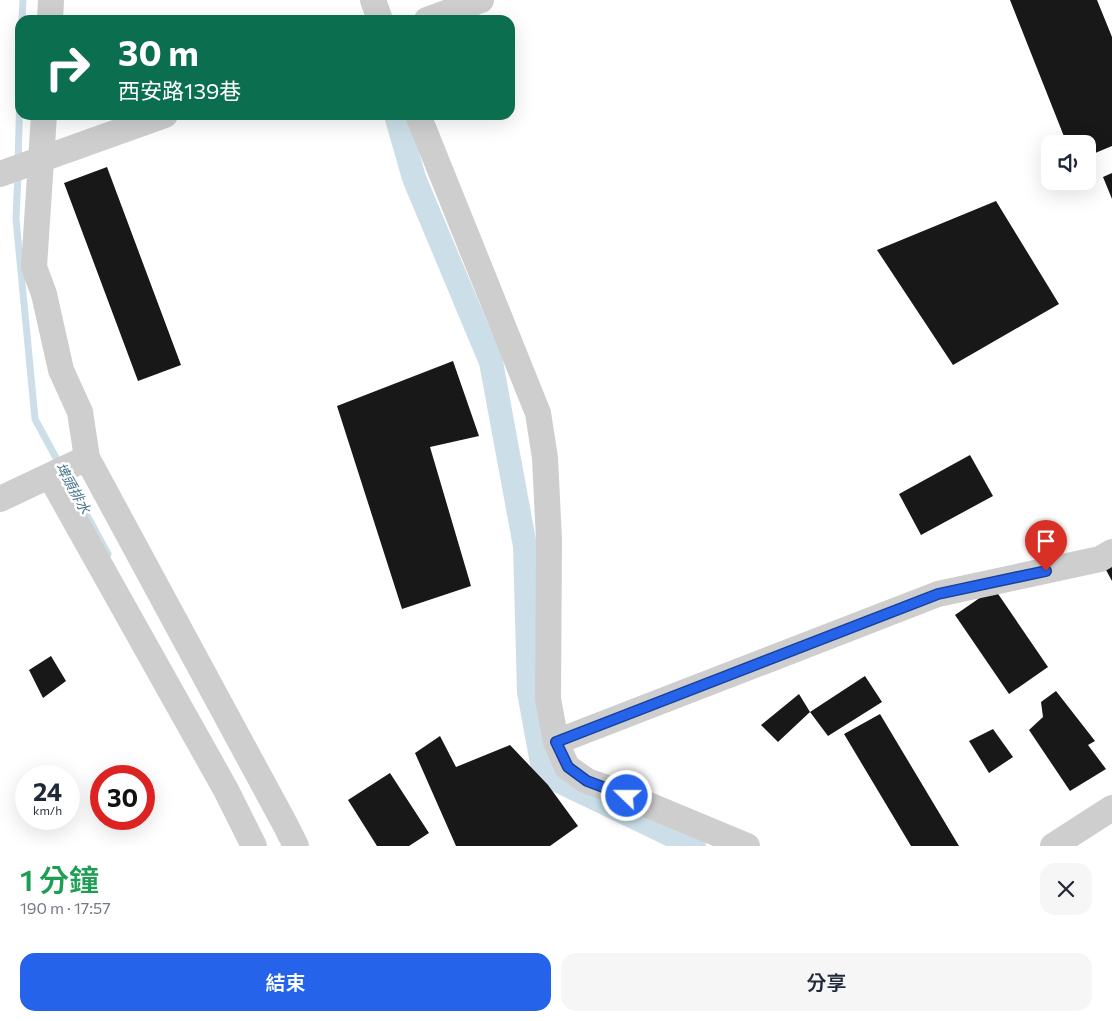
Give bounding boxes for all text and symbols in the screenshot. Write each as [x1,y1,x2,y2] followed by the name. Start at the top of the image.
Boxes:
[118,30,199,73] text: 30 m
[35,35,100,100] icon: right
[118,77,241,104] text: 西安路139巷
[1041,135,1096,190] map controls
[1041,135,1096,190] button: sound
[52,459,95,517] water label: 埤頭排水
[1025,520,1067,571] pin
[1032,527,1060,555] icon: arrive
[90,765,155,830] speed limit sign: 30
[600,769,652,821] position arrow
[33,776,62,806] text: 24
[33,803,62,817] text: km/h
[20,860,99,897] text: 1 分鐘
[1040,863,1092,915] button: close
[20,898,111,917] text: 190 m · 17:57
[20,953,551,1011] button: 結束
[561,953,1092,1011] button: 分享

